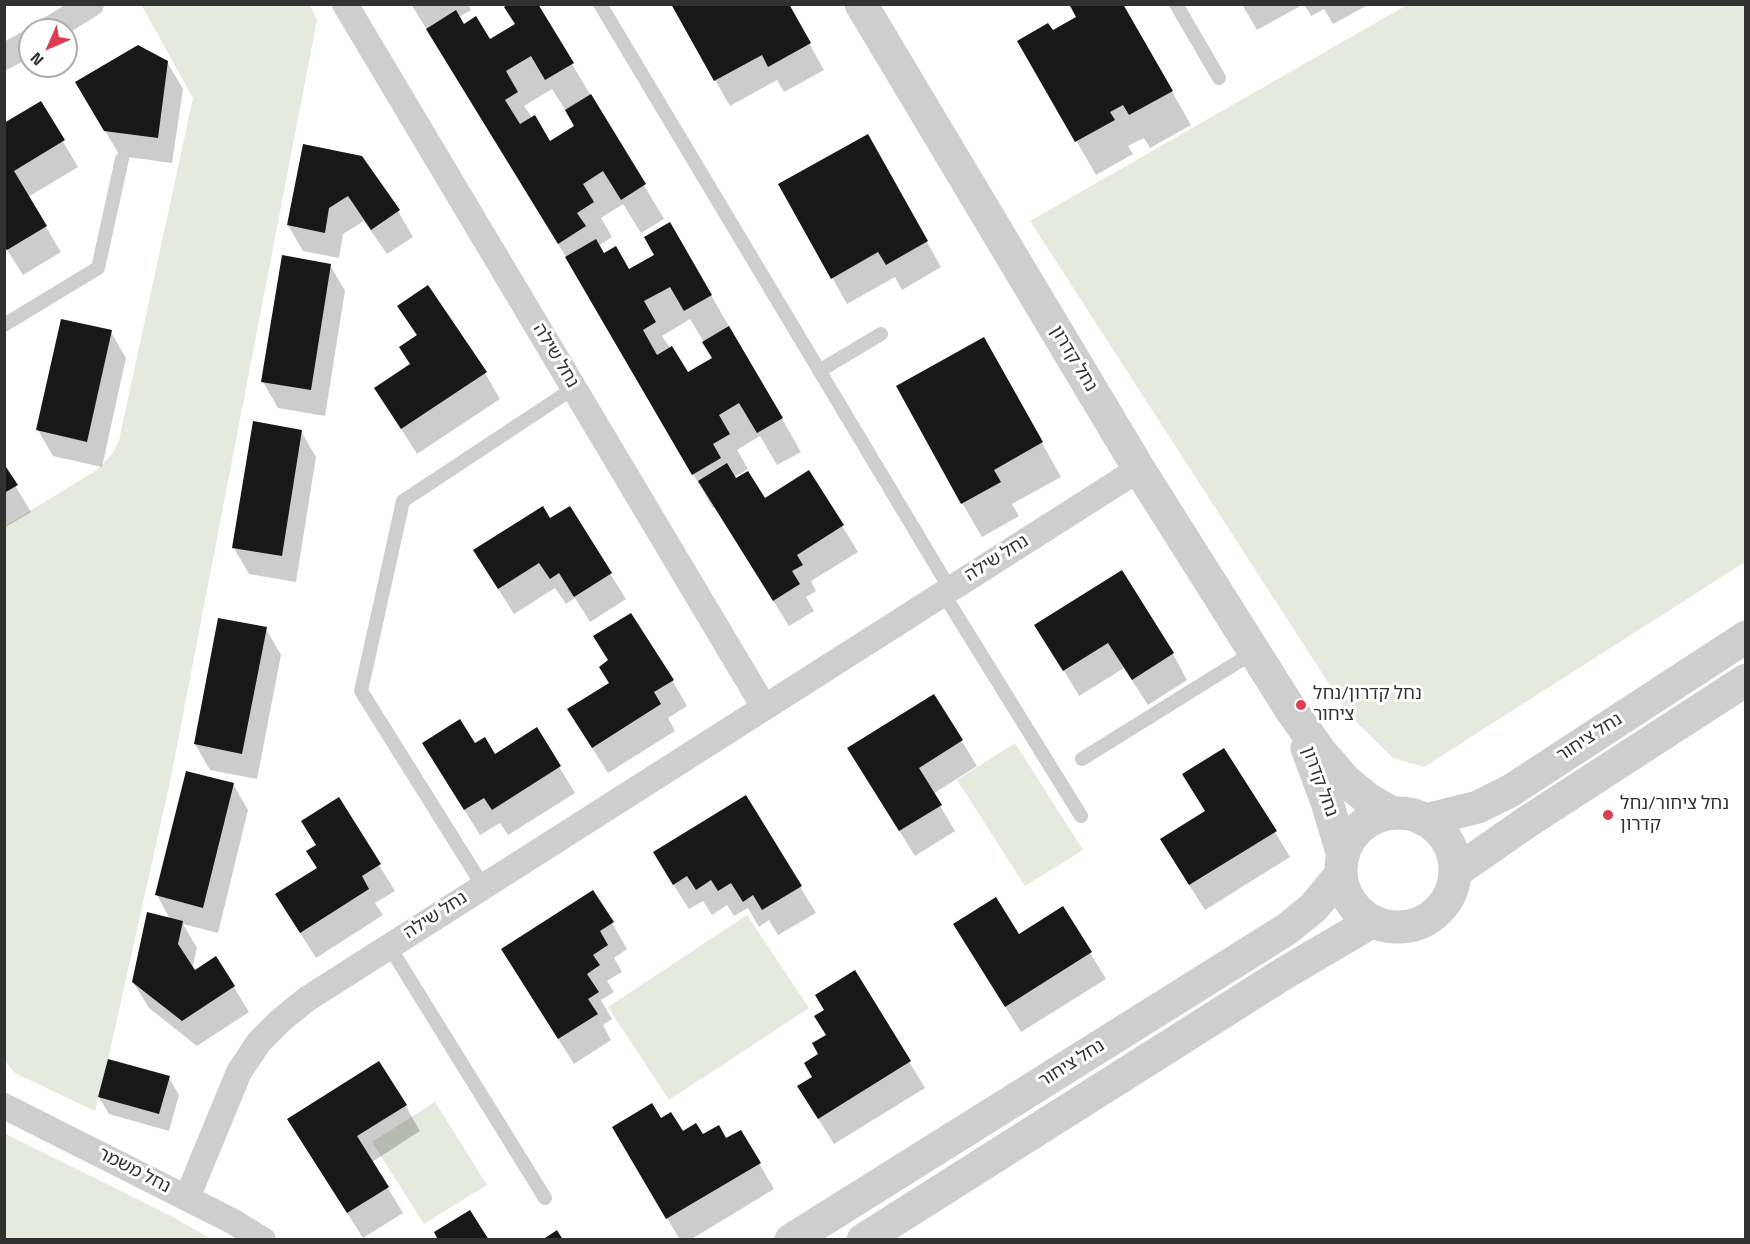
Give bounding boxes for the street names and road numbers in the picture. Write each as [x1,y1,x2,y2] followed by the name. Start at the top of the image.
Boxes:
[527,320,583,392] street label: נחל שילה
[1045,322,1101,396] street label: נחל קדרון
[961,531,1033,587] street label: נחל שילה
[1553,709,1627,767] street label: נחל ציחור
[1296,744,1342,820] street label: נחל קדרון
[400,888,472,944] street label: נחל שילה
[1035,1035,1109,1093] street label: נחל ציחור
[94,1144,174,1198] street label: נחל משמר

